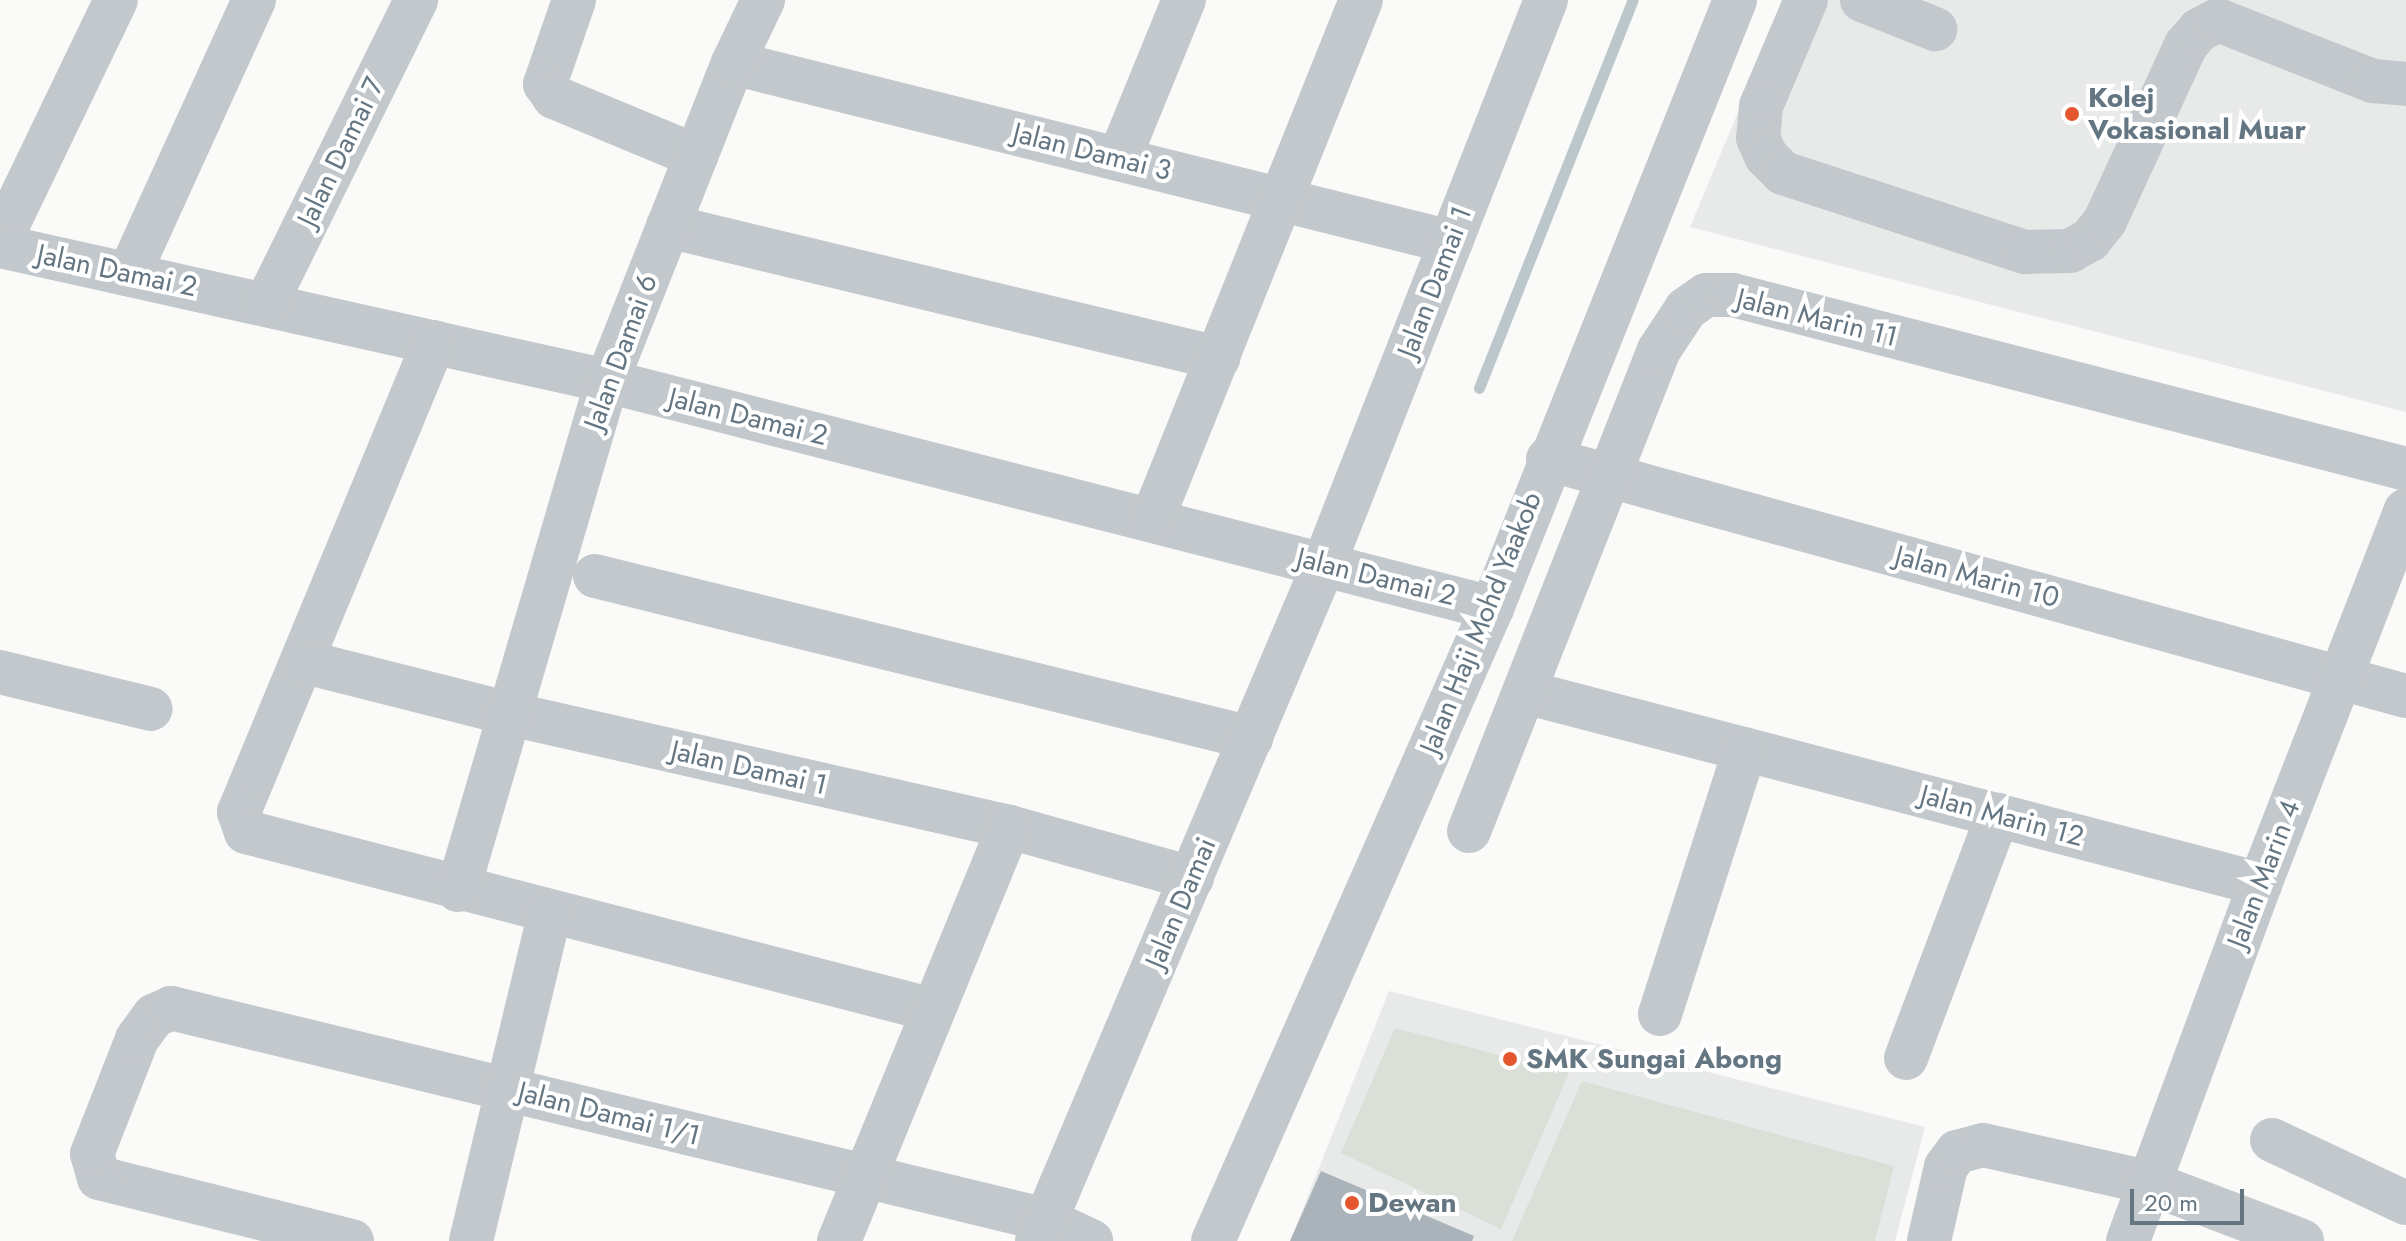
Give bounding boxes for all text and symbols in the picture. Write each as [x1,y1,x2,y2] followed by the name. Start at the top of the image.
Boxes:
[291,72,391,232] street label: Jalan Damai 7
[2088,81,2306,147] place label: Kolej Vokasional Muar
[2063,105,2081,123] marker: Kolej Vokasional Muar
[1009,116,1175,188] street label: Jalan Damai 3
[1391,202,1479,362] street label: Jalan Damai 1
[34,238,200,304] street label: Jalan Damai 2
[577,270,665,434] street label: Jalan Damai 6
[1733,282,1901,354] street label: Jalan Marin 11
[665,381,831,453] street label: Jalan Damai 2
[1413,487,1549,759] street label: Jalan Haji Mohd Yaakob
[1891,539,2063,615] street label: Jalan Marin 10
[1293,541,1459,613] street label: Jalan Damai 2
[668,734,830,802] street label: Jalan Damai 1
[1917,778,2087,854] street label: Jalan Marin 12
[2220,795,2308,953] street label: Jalan Marin 4
[1139,833,1223,973] street label: Jalan Damai
[1526,1042,1782,1076] place label: SMK Sungai Abong
[1501,1050,1519,1068] marker: SMK Sungai Abong
[515,1075,703,1153] street label: Jalan Damai 1/1
[2134,1173,2248,1223] scale bar
[2144,1185,2198,1220] text: 20 m
[1368,1186,1457,1220] place label: Dewan
[1343,1194,1361,1212] marker: Dewan

